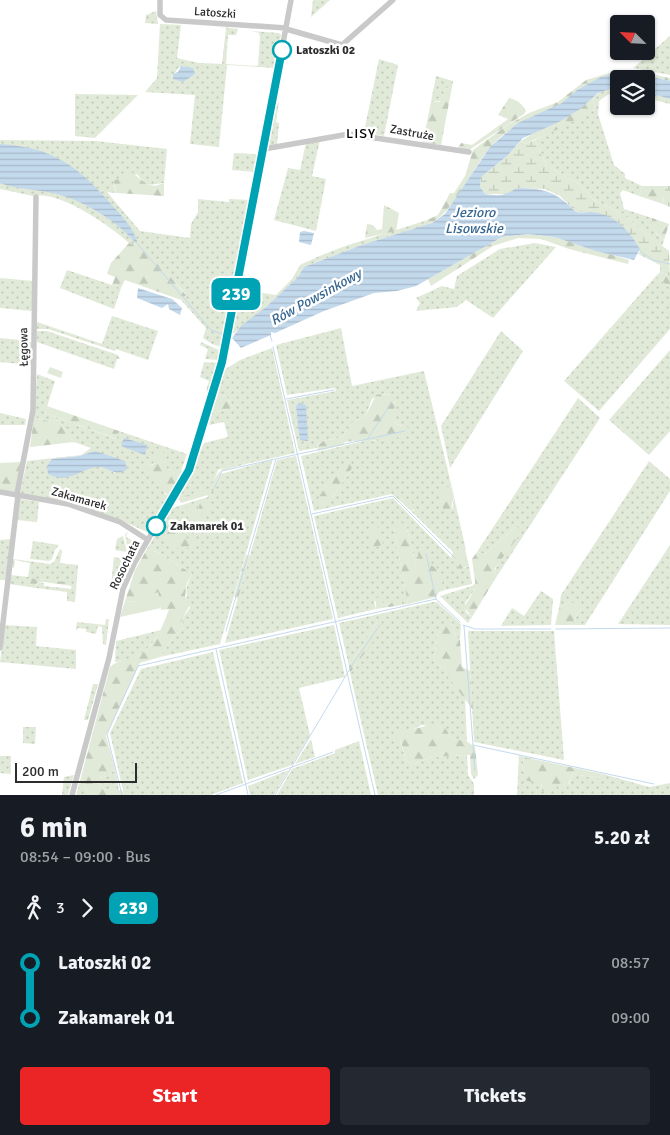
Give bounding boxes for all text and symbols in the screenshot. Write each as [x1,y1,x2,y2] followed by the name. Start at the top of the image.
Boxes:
[193,4,237,22] street label: Latoszki
[610,15,655,60] north arrow
[610,15,655,115] map controls
[272,40,292,60] marker: Latoszki 02
[296,43,355,58] place label: Latoszki 02
[610,70,655,115] button: layers
[389,122,435,144] street label: Zastruże
[346,125,376,142] district label: LISY
[445,204,504,237] water label: Jezioro Lisowskie
[267,264,367,329] water label: Rów Powsinkowy
[207,278,265,310] line badge: 239
[221,283,251,305] text: 239
[16,327,32,367] street label: Łęgowa
[50,484,108,514] street label: Zakamarek
[146,516,166,536] marker: Zakamarek 01
[170,519,244,534] place label: Zakamarek 01
[107,538,143,592] street label: Rosochata
[15,760,138,783] scale bar
[22,763,59,780] text: 200 m
[20,811,88,845] text: 6 min
[594,826,650,850] text: 5.20 zł
[20,847,151,867] text: 08:54 – 09:00 · Bus
[20,894,48,922] icon: walk
[73,894,101,922] icon: forward
[119,897,148,919] text: 239
[56,898,65,918] text: 3
[58,951,152,975] text: Latoszki 02
[611,953,650,973] text: 08:57
[58,1006,175,1030] text: Zakamarek 01
[611,1008,650,1028] text: 09:00
[20,1067,330,1125] button: Start
[340,1067,650,1125] button: Tickets

